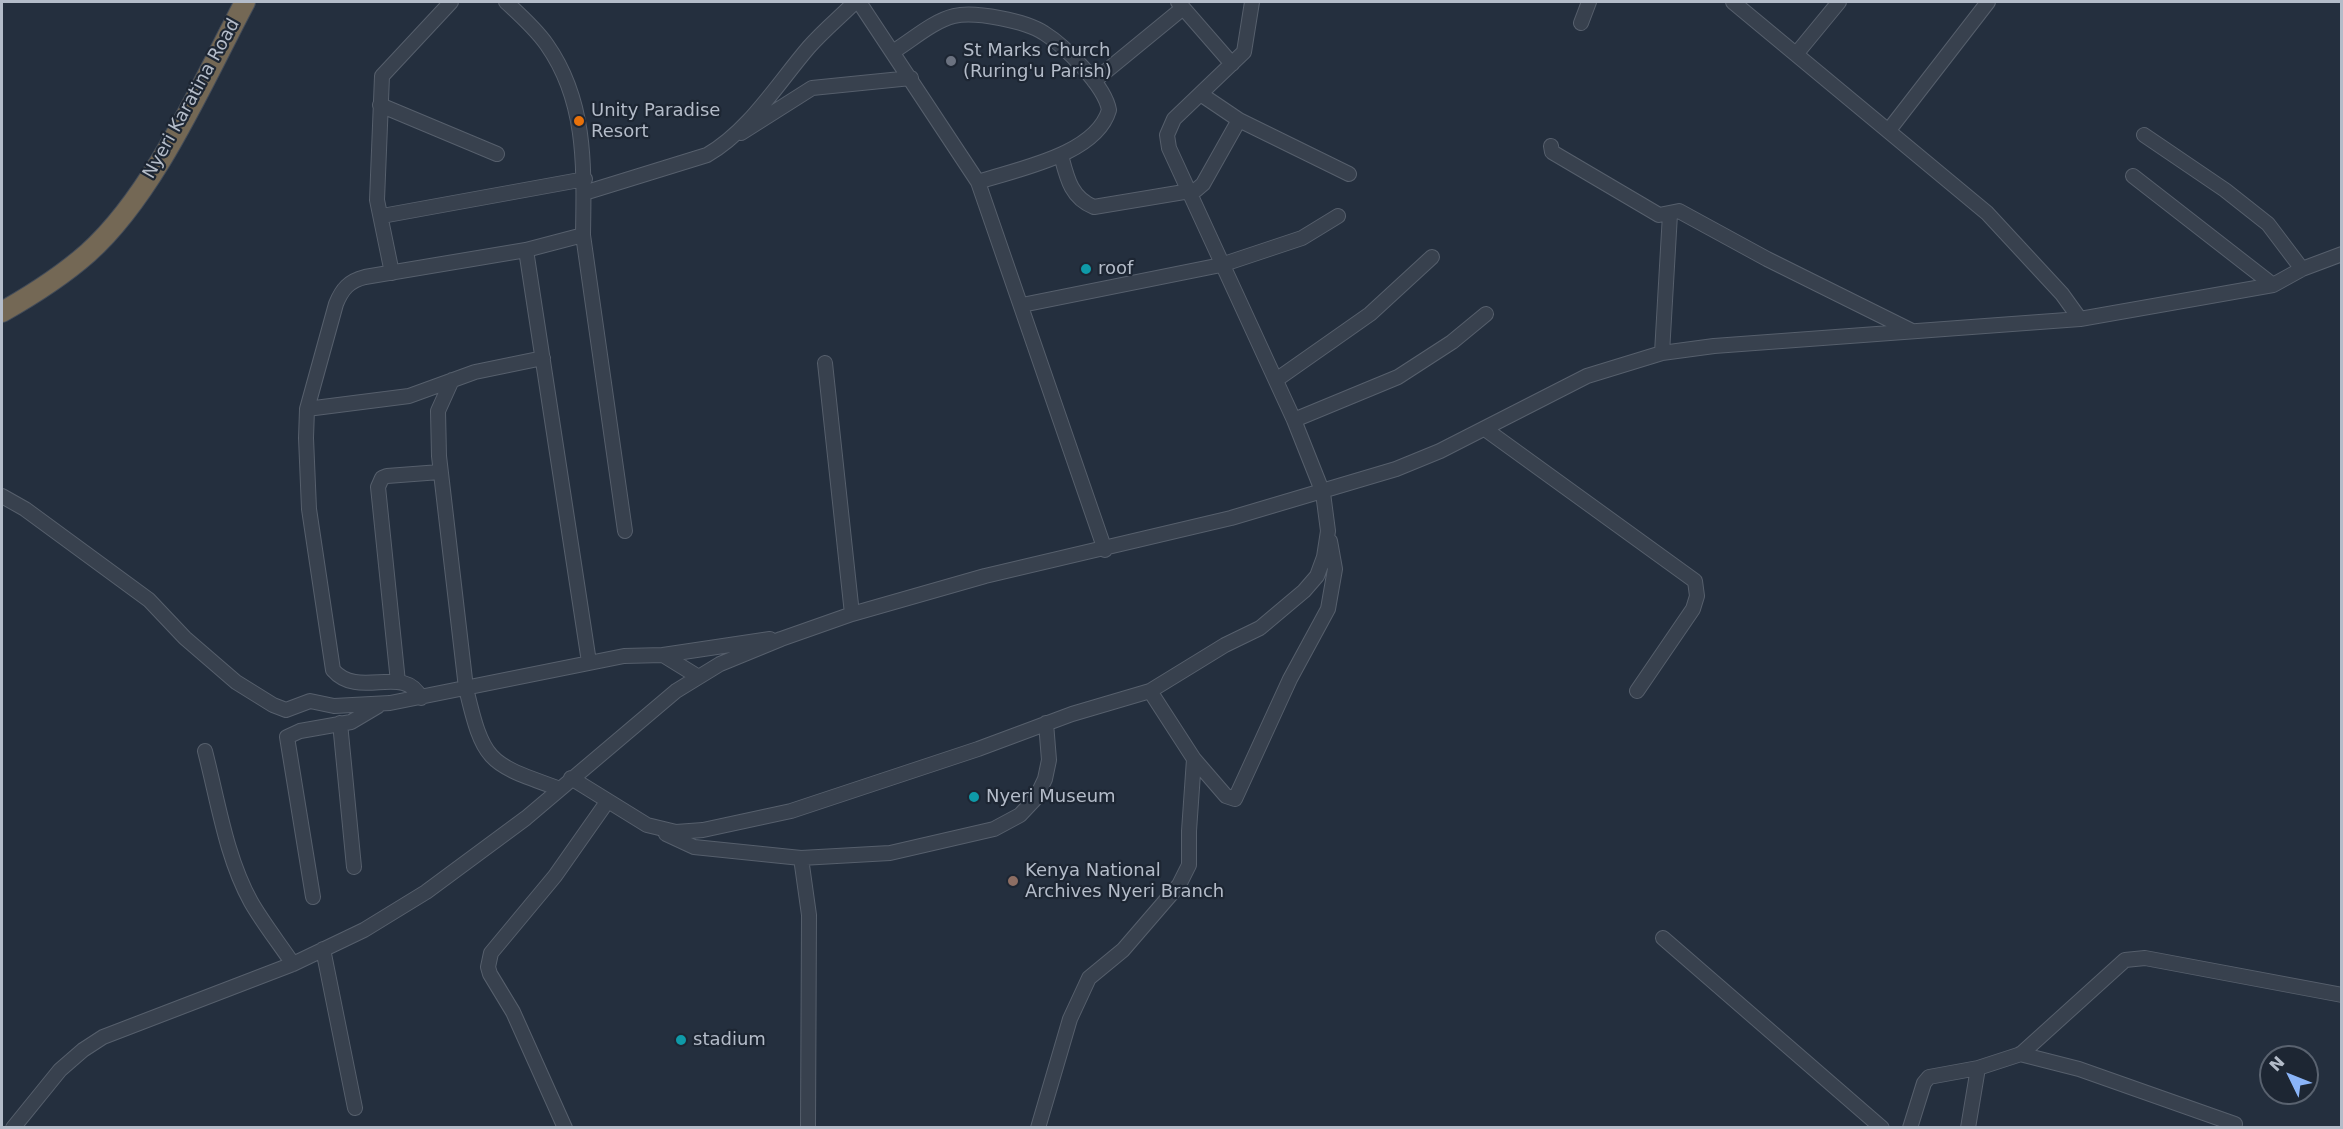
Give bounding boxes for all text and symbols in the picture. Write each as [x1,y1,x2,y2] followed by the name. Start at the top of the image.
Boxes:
[139,15,245,183] street label: Nyeri Karatina Road
[963,40,1112,82] place label: St Marks Church (Ruring'u Parish)
[944,54,958,68] marker: St Marks Church (Ruring'u Parish)
[591,100,720,142] place label: Unity Paradise Resort
[572,114,586,128] marker: Unity Paradise Resort
[1098,258,1133,280] place label: roof
[1079,262,1093,276] marker: roof
[986,786,1116,808] place label: Nyeri Museum
[967,790,981,804] marker: Nyeri Museum
[1025,860,1224,902] place label: Kenya National Archives Nyeri Branch
[1006,874,1020,888] marker: Kenya National Archives Nyeri Branch
[693,1029,766,1051] place label: stadium
[674,1033,688,1047] marker: stadium
[2259,1045,2319,1105] north arrow
[2265,1052,2288,1075] text: N

